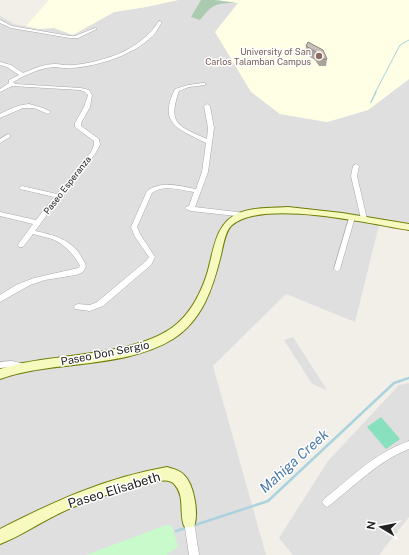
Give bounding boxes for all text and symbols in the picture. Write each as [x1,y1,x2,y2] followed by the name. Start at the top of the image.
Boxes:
[205,46,311,67] place label: University of San Carlos Talamban Campus
[314,51,324,61] marker: University of San Carlos Talamban Campus
[41,154,93,216] street label: Paseo Esperanza
[60,339,150,367] street label: Paseo Don Sergio
[256,426,332,496] water label: Mahiga Creek
[66,469,162,511] street label: Paseo Elisabeth
[361,507,401,547] north arrow
[364,520,378,531] text: N

